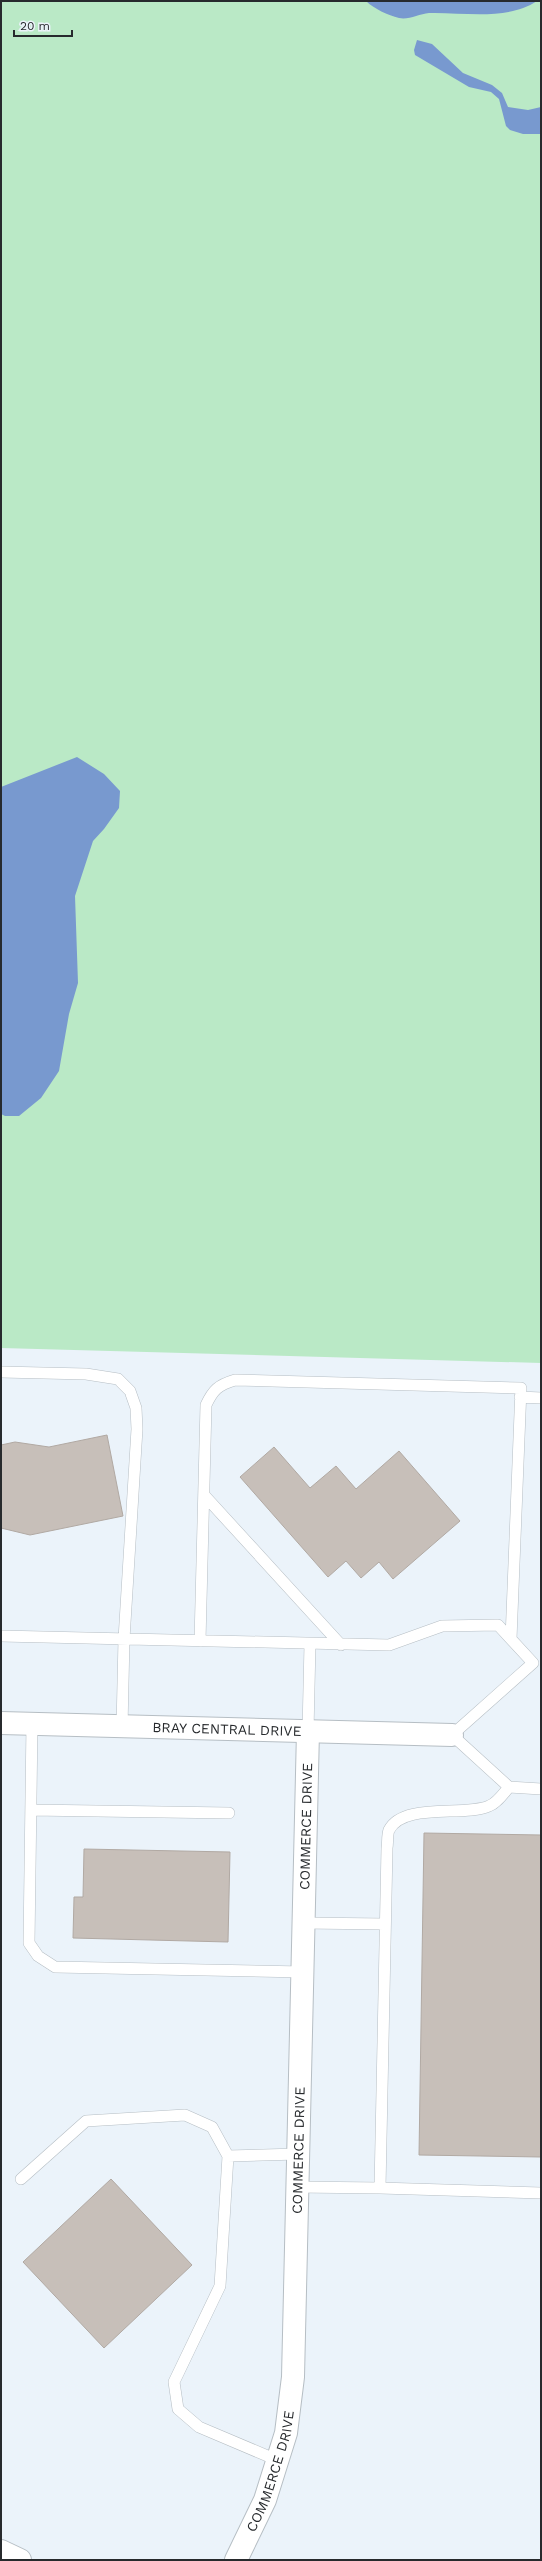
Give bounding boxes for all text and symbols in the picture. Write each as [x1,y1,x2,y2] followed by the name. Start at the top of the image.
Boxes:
[14,12,72,38] scale bar
[20,19,50,33] text: 20 m
[152,1719,302,1739] street label: BRAY CENTRAL DRIVE
[296,1763,315,1890] street label: COMMERCE DRIVE
[289,2087,308,2214] street label: COMMERCE DRIVE
[243,2409,297,2534] street label: COMMERCE DRIVE

